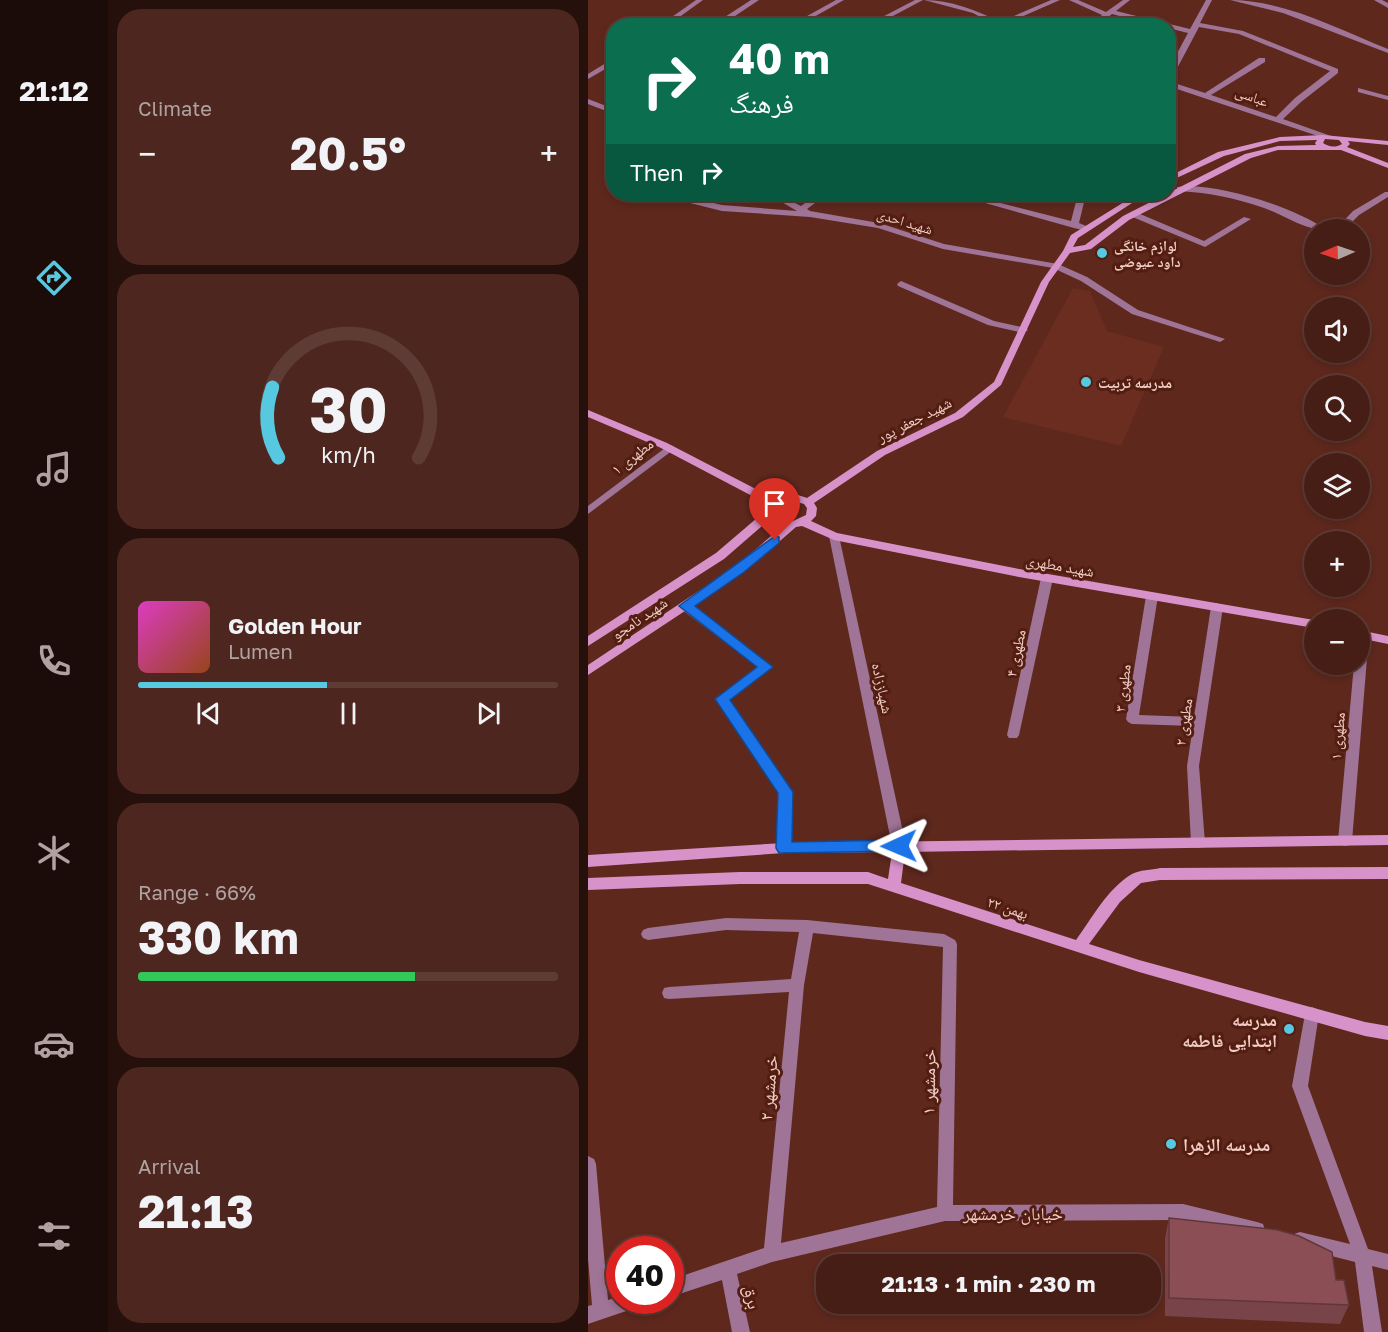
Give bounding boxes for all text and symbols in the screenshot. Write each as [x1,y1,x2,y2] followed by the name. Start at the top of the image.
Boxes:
[729,33,830,83] text: 40 m
[630,42,708,120] icon: right
[19,75,89,107] text: 21:12
[1233,82,1271,111] street label: عباسی
[729,87,794,119] text: فرهنگ
[138,96,212,120] text: Climate
[290,126,406,180] text: 20.5°
[138,134,156,173] text: −
[540,134,558,173] text: +
[695,156,728,189] icon: right
[630,159,683,186] text: Then
[875,205,935,238] street label: شهید احدی
[1304,219,1370,285] north arrow
[1304,219,1370,675] map controls
[1114,237,1181,271] place label: لوازم خانگی داود عیوضی
[1095,246,1109,260] marker: لوازم خانگی داود عیوضی
[33,257,75,299] icon: directions
[1304,297,1370,363] button: sound
[309,372,387,447] text: 30
[1098,373,1172,392] place label: مدرسه تربیت
[1079,375,1093,389] marker: مدرسه تربیت
[1304,375,1370,441] button: search
[873,392,955,447] street label: شهید جعفر پور
[608,434,658,479] street label: مطهری ۱
[321,443,375,469] text: km/h
[33,448,75,490] icon: music
[1304,453,1370,519] button: layers
[749,478,800,540] pin
[758,487,791,520] icon: arrive
[1304,531,1370,597] button: +
[1024,550,1096,582] street label: شهید مطهری
[608,593,671,644] street label: شهید نامجو
[1304,609,1370,675] button: −
[228,612,362,639] text: Golden Hour
[1001,628,1031,679] street label: مطهری ۴
[228,639,293,663] text: Lumen
[33,640,75,682] icon: phone
[868,661,897,715] street label: شهباززاده
[1110,663,1136,713] street label: مطهری ۳
[192,697,225,730] icon: previous
[332,697,365,730] icon: pause
[472,697,505,730] icon: next
[1170,697,1198,747] street label: مطهری ۲
[1326,711,1350,761] street label: مطهری ۱
[867,814,931,878] position arrow
[33,832,75,874] icon: climate
[138,880,256,904] text: Range · 66%
[985,892,1031,924] street label: ۲۲ بهمن
[138,910,299,964] text: 330 km
[1182,1008,1277,1052] place label: مدرسه ابتدایی فاطمه
[1282,1022,1296,1036] marker: مدرسه ابتدایی فاطمه
[33,1023,75,1065] icon: car
[916,1049,940,1115] street label: خرمشهر ۱
[754,1054,782,1122] street label: خرمشهر ۲
[1183,1133,1270,1155] place label: مدرسه الزهرا
[1164,1137,1178,1151] marker: مدرسه الزهرا
[138,1154,201,1178] text: Arrival
[138,1184,254,1238] text: 21:13
[962,1202,1063,1225] street label: خیابان خرمشهر
[33,1215,75,1257] icon: filters
[606,1236,684,1314] speed limit sign: 40
[882,1270,1095,1297] text: 21:13 · 1 min · 230 m
[739,1283,766,1311] street label: برق

